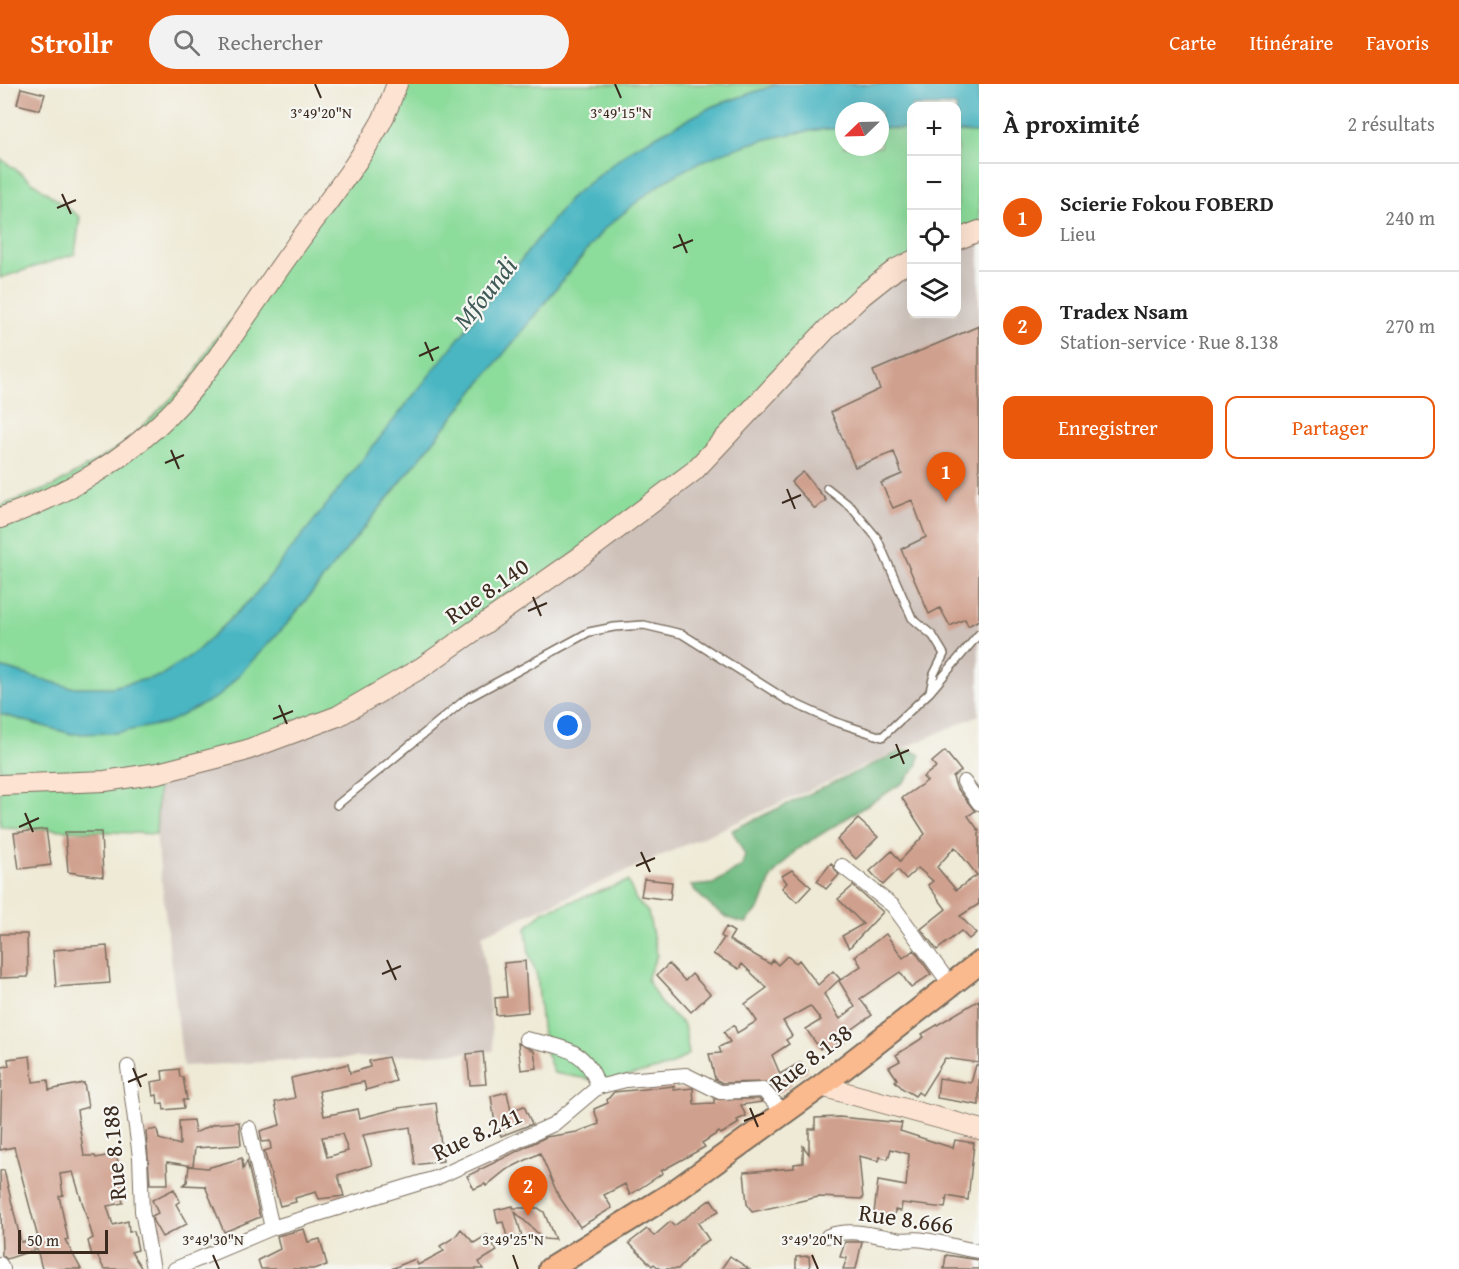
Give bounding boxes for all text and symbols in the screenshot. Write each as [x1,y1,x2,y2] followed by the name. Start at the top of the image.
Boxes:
[149,15,569,69] search box
[30,22,113,63] text: Strollr
[170,26,203,59] icon: search
[218,26,323,58] text: Rechercher
[1169,27,1216,58] text: Carte
[1249,27,1333,58] text: Itinéraire
[1366,27,1429,58] text: Favoris
[290,102,352,123] text: 3°49'20"N
[590,102,652,123] text: 3°49'15"N
[835,102,889,156] north arrow
[907,102,961,318] map controls
[907,102,961,156] button: +
[1003,104,1140,143] text: À proximité
[1347,109,1435,138] text: 2 résultats
[907,156,961,210] button: −
[1060,187,1274,219] text: Scierie Fokou FOBERD
[1017,203,1028,232] text: 1
[1385,203,1435,232] text: 240 m
[907,210,961,264] button: locate
[1060,219,1096,248] text: Lieu
[443,248,526,338] water label: Mfoundi
[907,264,961,318] button: layers
[1060,295,1188,327] text: Tradex Nsam
[1017,311,1028,340] text: 2
[1385,311,1435,340] text: 270 m
[1060,327,1278,356] text: Station-service · Rue 8.138
[1003,396,1213,459] button: Enregistrer
[1225,396,1435,459] button: Partager
[926,452,966,502] pin: 1
[438,549,536,632] street label: Rue 8.140
[553,711,582,740] your location
[762,1015,859,1100] street label: Rue 8.138
[426,1098,527,1170] street label: Rue 8.241
[92,1104,135,1202] street label: Rue 8.188
[508,1166,548,1216] pin: 2
[856,1195,956,1242] street label: Rue 8.666
[18,1227,108,1254] scale bar
[27,1228,59,1252] text: 50 m
[182,1229,244,1250] text: 3°49'30"N
[482,1229,544,1250] text: 3°49'25"N
[781,1229,843,1250] text: 3°49'20"N

